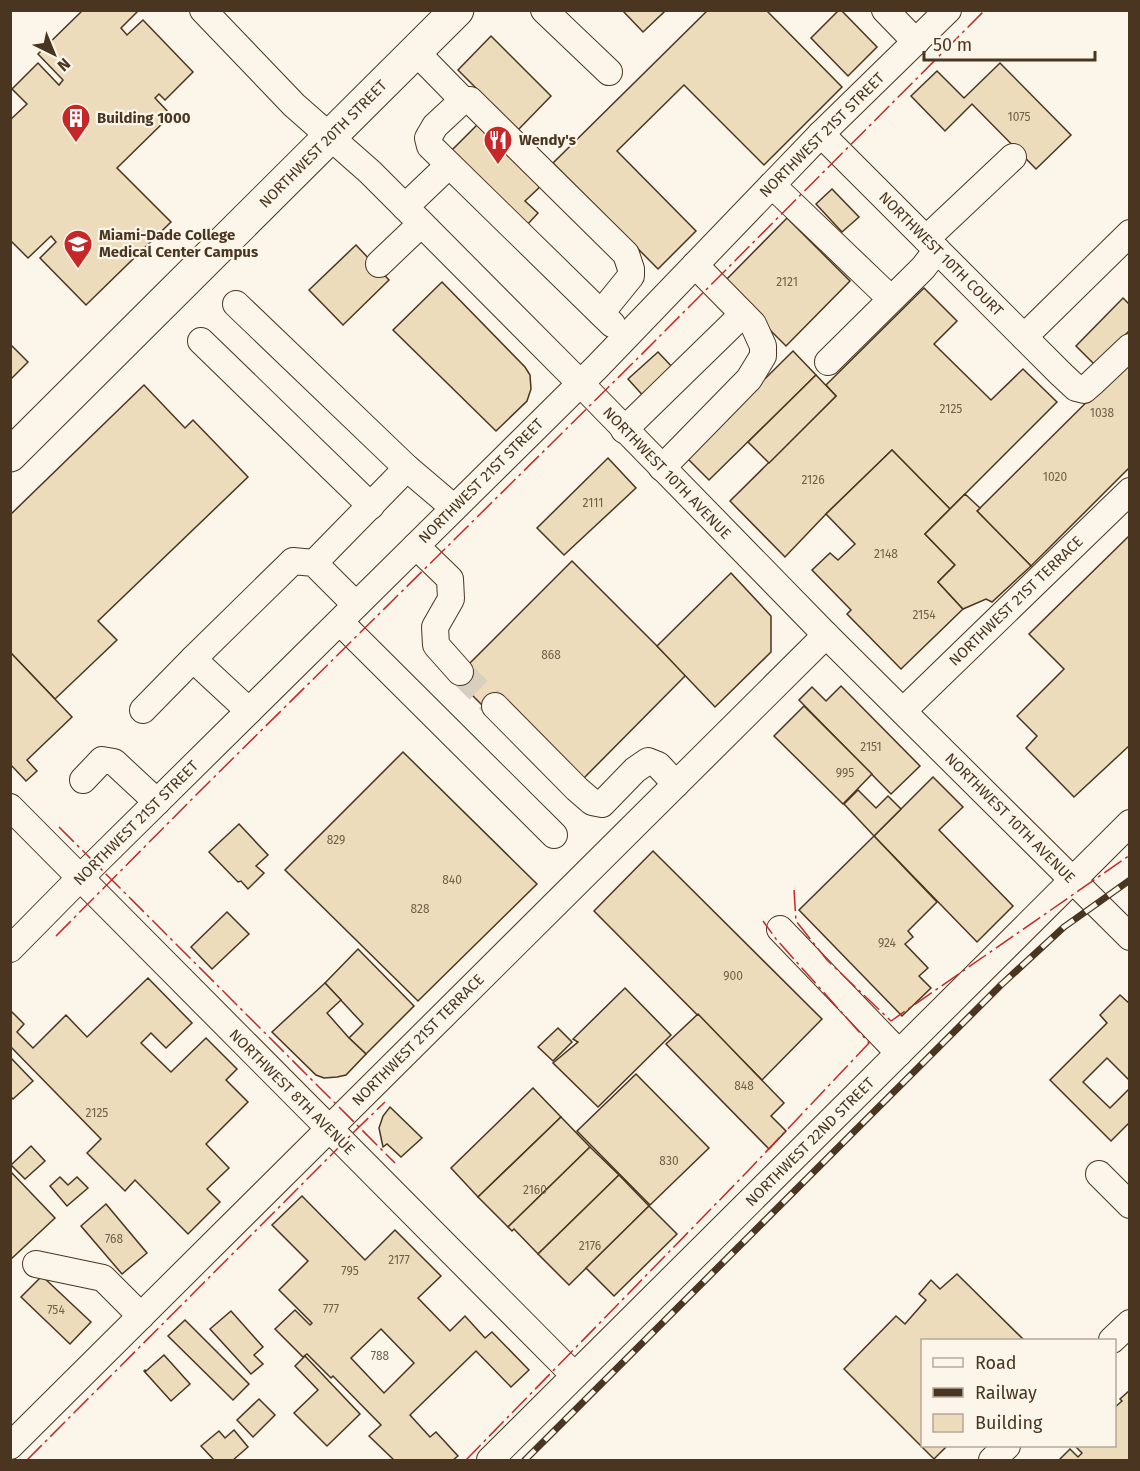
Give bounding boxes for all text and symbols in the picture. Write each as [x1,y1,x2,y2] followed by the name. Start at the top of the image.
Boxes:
[24,24,84,84] north arrow
[924,24,1095,62] scale bar
[933,34,972,56] text: 50 m
[54,54,74,75] text: N
[756,69,888,201] street label: NORTHWEST 21ST STREET
[255,76,391,212] street label: NORTHWEST 20TH STREET
[60,102,92,144] building icon: Building 1000
[97,109,191,127] place label: Building 1000
[1008,110,1030,124] house number: 1075
[482,124,514,166] restaurant icon: Wendy's
[519,131,576,149] place label: Wendy's
[875,188,1007,320] street label: NORTHWEST 10TH COURT
[99,226,258,261] place label: Miami-Dade College Medical Center Campus
[62,228,94,270] school or university icon: Miami-Dade College Medical Center Campus
[776,275,798,289] house number: 2121
[940,402,962,416] house number: 2125
[599,403,735,543] street label: NORTHWEST 10TH AVENUE
[1090,406,1115,420] house number: 1038
[415,415,547,547] street label: NORTHWEST 21ST STREET
[1043,470,1067,484] house number: 1020
[801,473,825,487] house number: 2126
[583,496,603,510] house number: 2111
[945,532,1087,670] street label: NORTHWEST 21ST TERRACE
[874,547,898,561] house number: 2148
[912,608,936,622] house number: 2154
[541,648,561,662] house number: 868
[860,740,882,754] house number: 2151
[941,749,1079,887] street label: NORTHWEST 10TH AVENUE
[70,757,202,889] street label: NORTHWEST 21ST STREET
[836,766,854,780] house number: 995
[327,833,345,847] house number: 829
[442,873,462,887] house number: 840
[410,902,430,916] house number: 828
[878,936,897,950] house number: 924
[723,969,743,983] house number: 900
[348,970,488,1110] street label: NORTHWEST 21ST TERRACE
[226,1026,358,1158] street label: NORTHWEST 8TH AVENUE
[742,1074,878,1210] street label: NORTHWEST 22ND STREET
[734,1079,754,1093] house number: 848
[86,1106,108,1120] house number: 2125
[659,1154,679,1168] house number: 830
[523,1183,547,1197] house number: 2160
[105,1232,123,1246] house number: 768
[579,1239,601,1253] house number: 2176
[388,1253,410,1267] house number: 2177
[341,1264,359,1278] house number: 795
[323,1302,339,1316] house number: 777
[47,1303,65,1317] house number: 754
[921,1339,1116,1447] legend
[371,1349,390,1363] house number: 788
[975,1352,1017,1374] text: Road
[975,1382,1037,1404] text: Railway
[975,1412,1043,1434] text: Building

